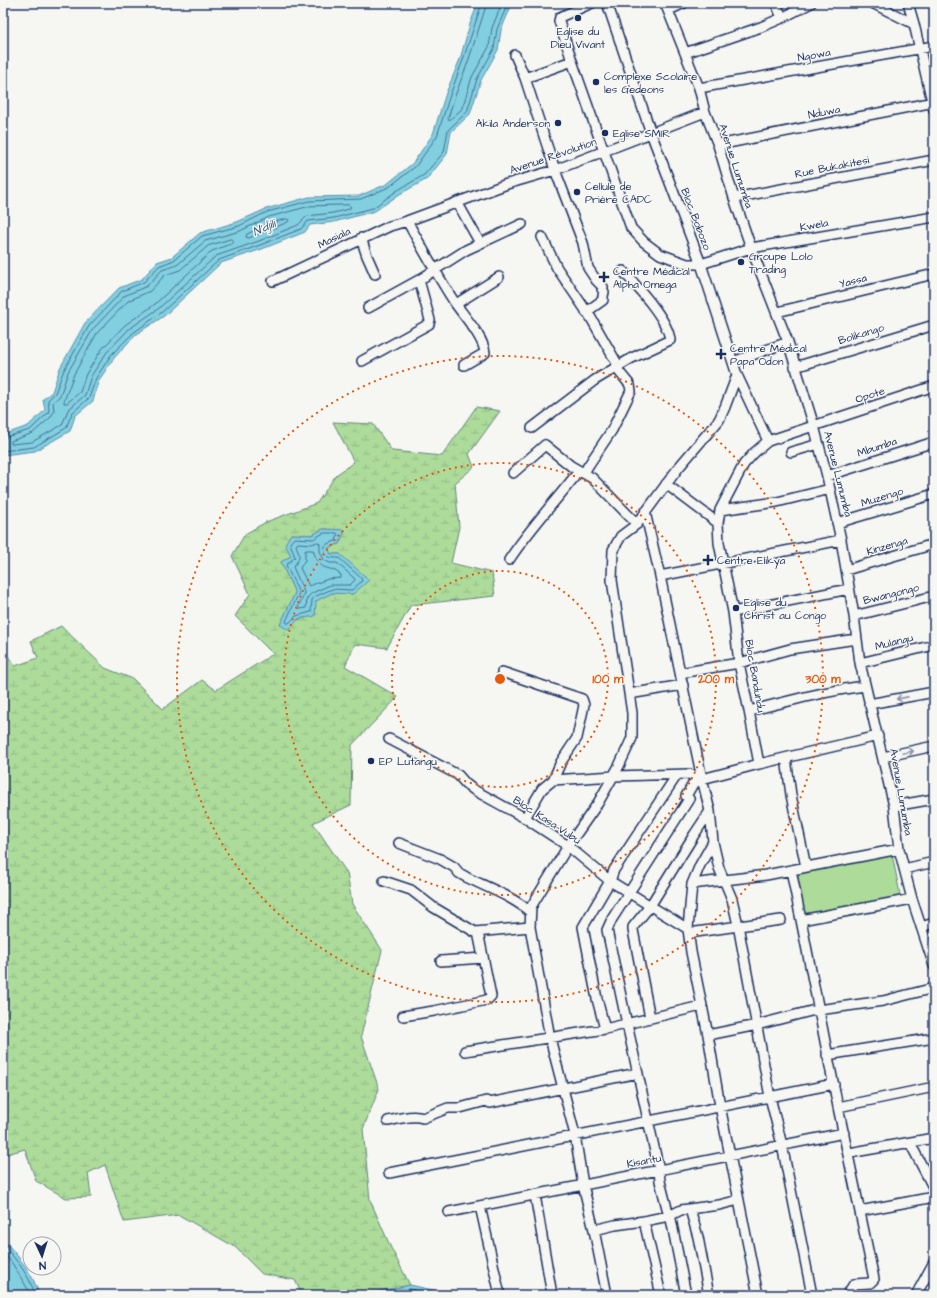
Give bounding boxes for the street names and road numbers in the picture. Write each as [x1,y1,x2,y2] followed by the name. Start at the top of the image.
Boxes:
[796,45,832,66] street label: Ngowa
[807,101,842,122] street label: Nduwa
[715,122,757,210] street label: Avenue Lumumba
[508,134,599,178] street label: Avenue Révolution
[793,152,871,182] street label: Rue Bukakitesi
[677,186,715,253] street label: Bloc Bobozo
[798,215,830,235] street label: Kwela
[315,223,353,252] street label: Masiala
[838,270,869,292] street label: Yassa
[836,320,887,349] street label: Bolikango
[853,383,887,407] street label: Opote
[820,430,856,519] street label: Avenue Lumumba
[855,433,899,460] street label: Mbumba
[859,483,906,511] street label: Muzengo
[865,533,910,560] street label: Kinzenga
[862,580,922,609] street label: Bwangongo
[873,630,915,655] street label: Mulangu
[741,638,769,714] street label: Bloc Bandundu
[886,747,916,837] street label: Avenue Lumumba
[510,792,584,848] street label: Bloc Kasa-Vubu
[625,1150,663,1172] street label: Kisantu

